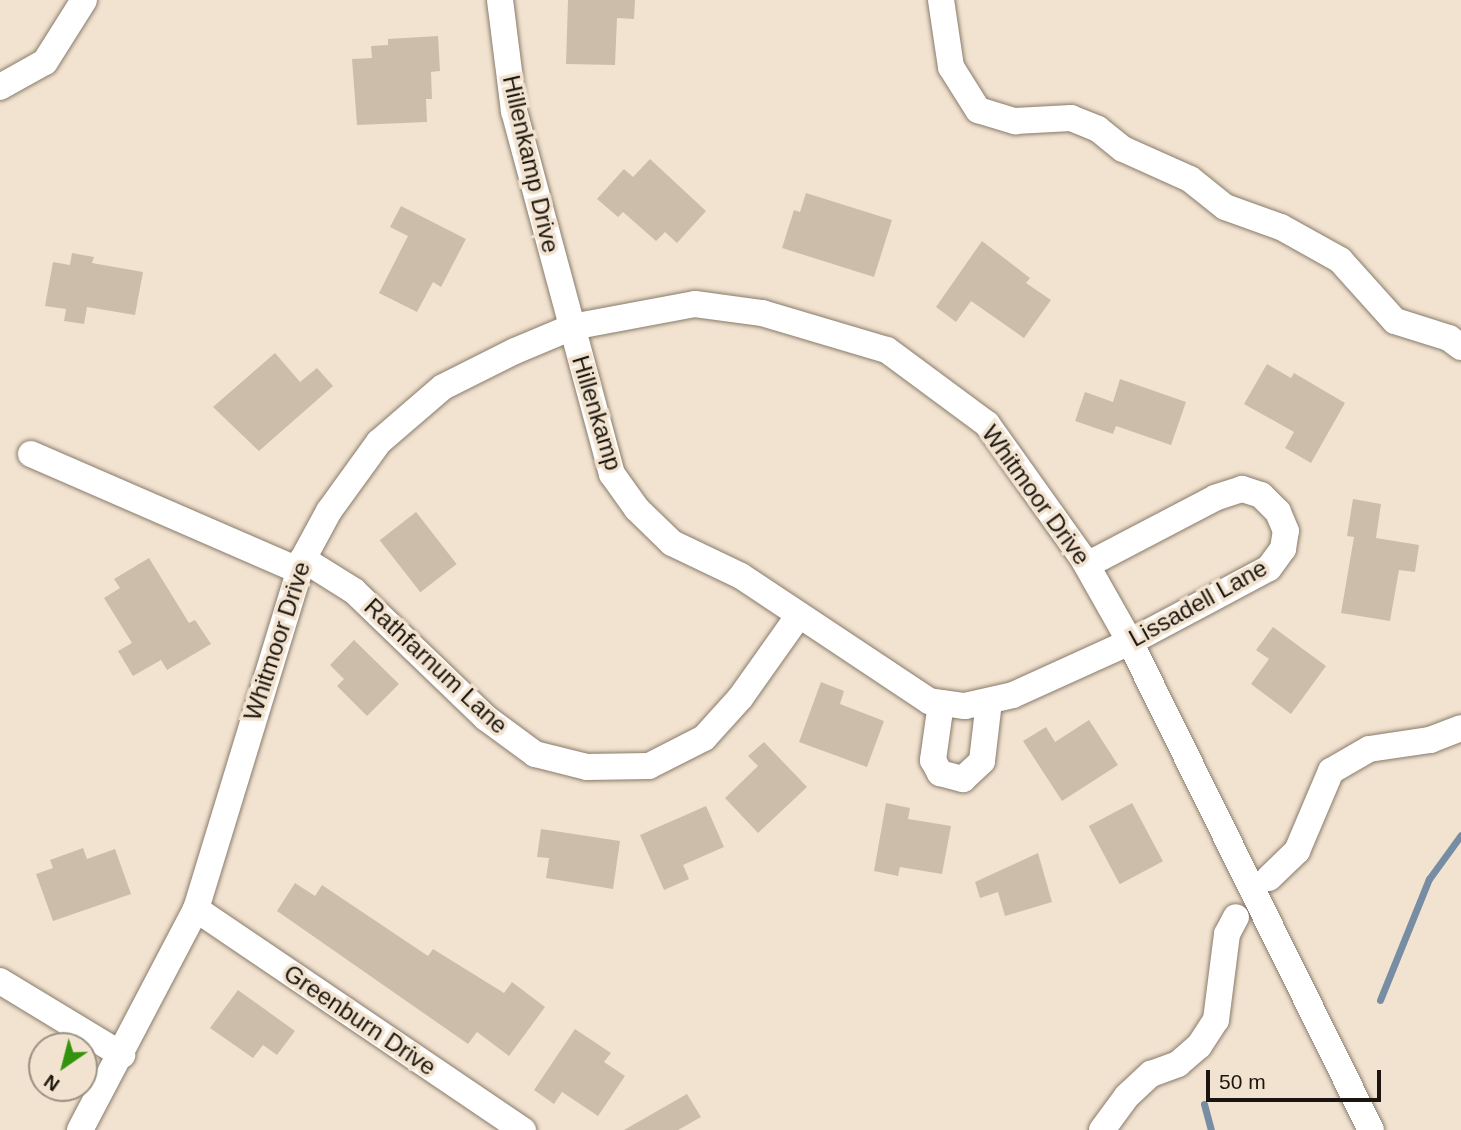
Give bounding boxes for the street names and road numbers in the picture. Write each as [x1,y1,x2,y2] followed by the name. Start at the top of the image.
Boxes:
[497,72,565,256] street label: Hillenkamp Drive
[566,352,628,474] street label: Hillenkamp
[976,420,1096,570] street label: Whitmoor Drive
[1124,553,1272,653] street label: Lissadell Lane
[238,558,316,724] street label: Whitmoor Drive
[358,592,514,740] street label: Rathfarnum Lane
[278,958,442,1082] street label: Greenburn Drive

